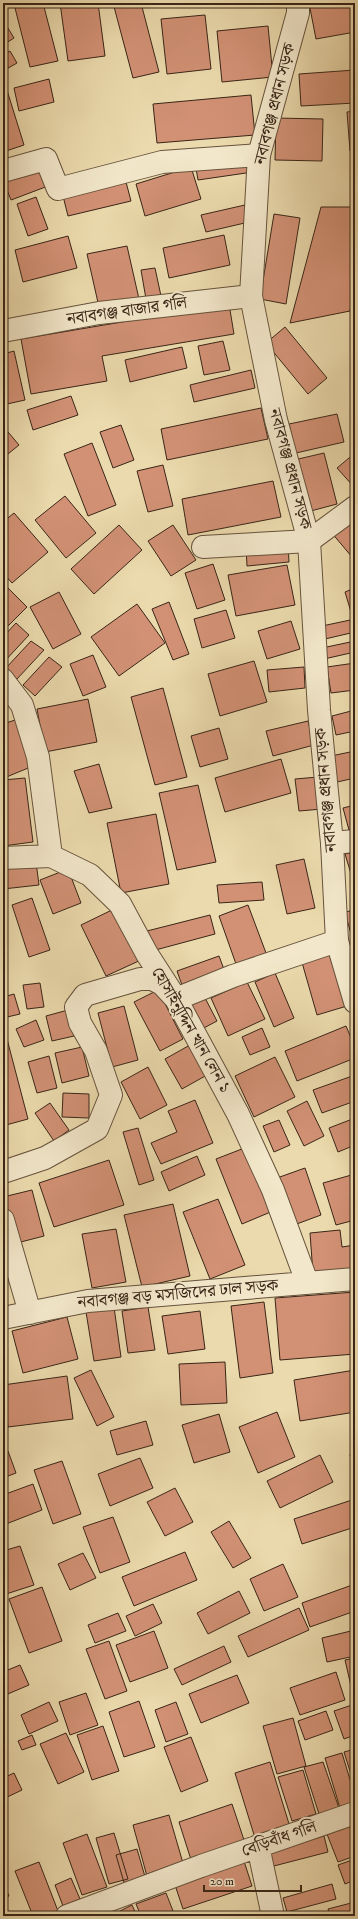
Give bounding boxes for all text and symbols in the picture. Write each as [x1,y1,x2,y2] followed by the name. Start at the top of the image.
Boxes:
[249,40,301,168] street label: নবাবগঞ্জ প্রধান সড়ক
[64,292,189,330] street label: নবাবগঞ্জ বাজার গলি
[263,405,317,533] street label: নবাবগঞ্জ প্রধান সড়ক
[310,726,342,854] street label: নবাবগঞ্জ প্রধান সড়ক
[146,962,237,1097] street label: হোসাইনুদ্দিন খান লেন ১
[76,1274,280,1314] street label: নবাবগঞ্জ বড় মসজিদের ঢাল সড়ক
[238,1816,320,1862] street label: বেড়িবাঁধ গলি
[204,1867,301,1893] scale bar
[210,1874,234,1889] text: 20 m

